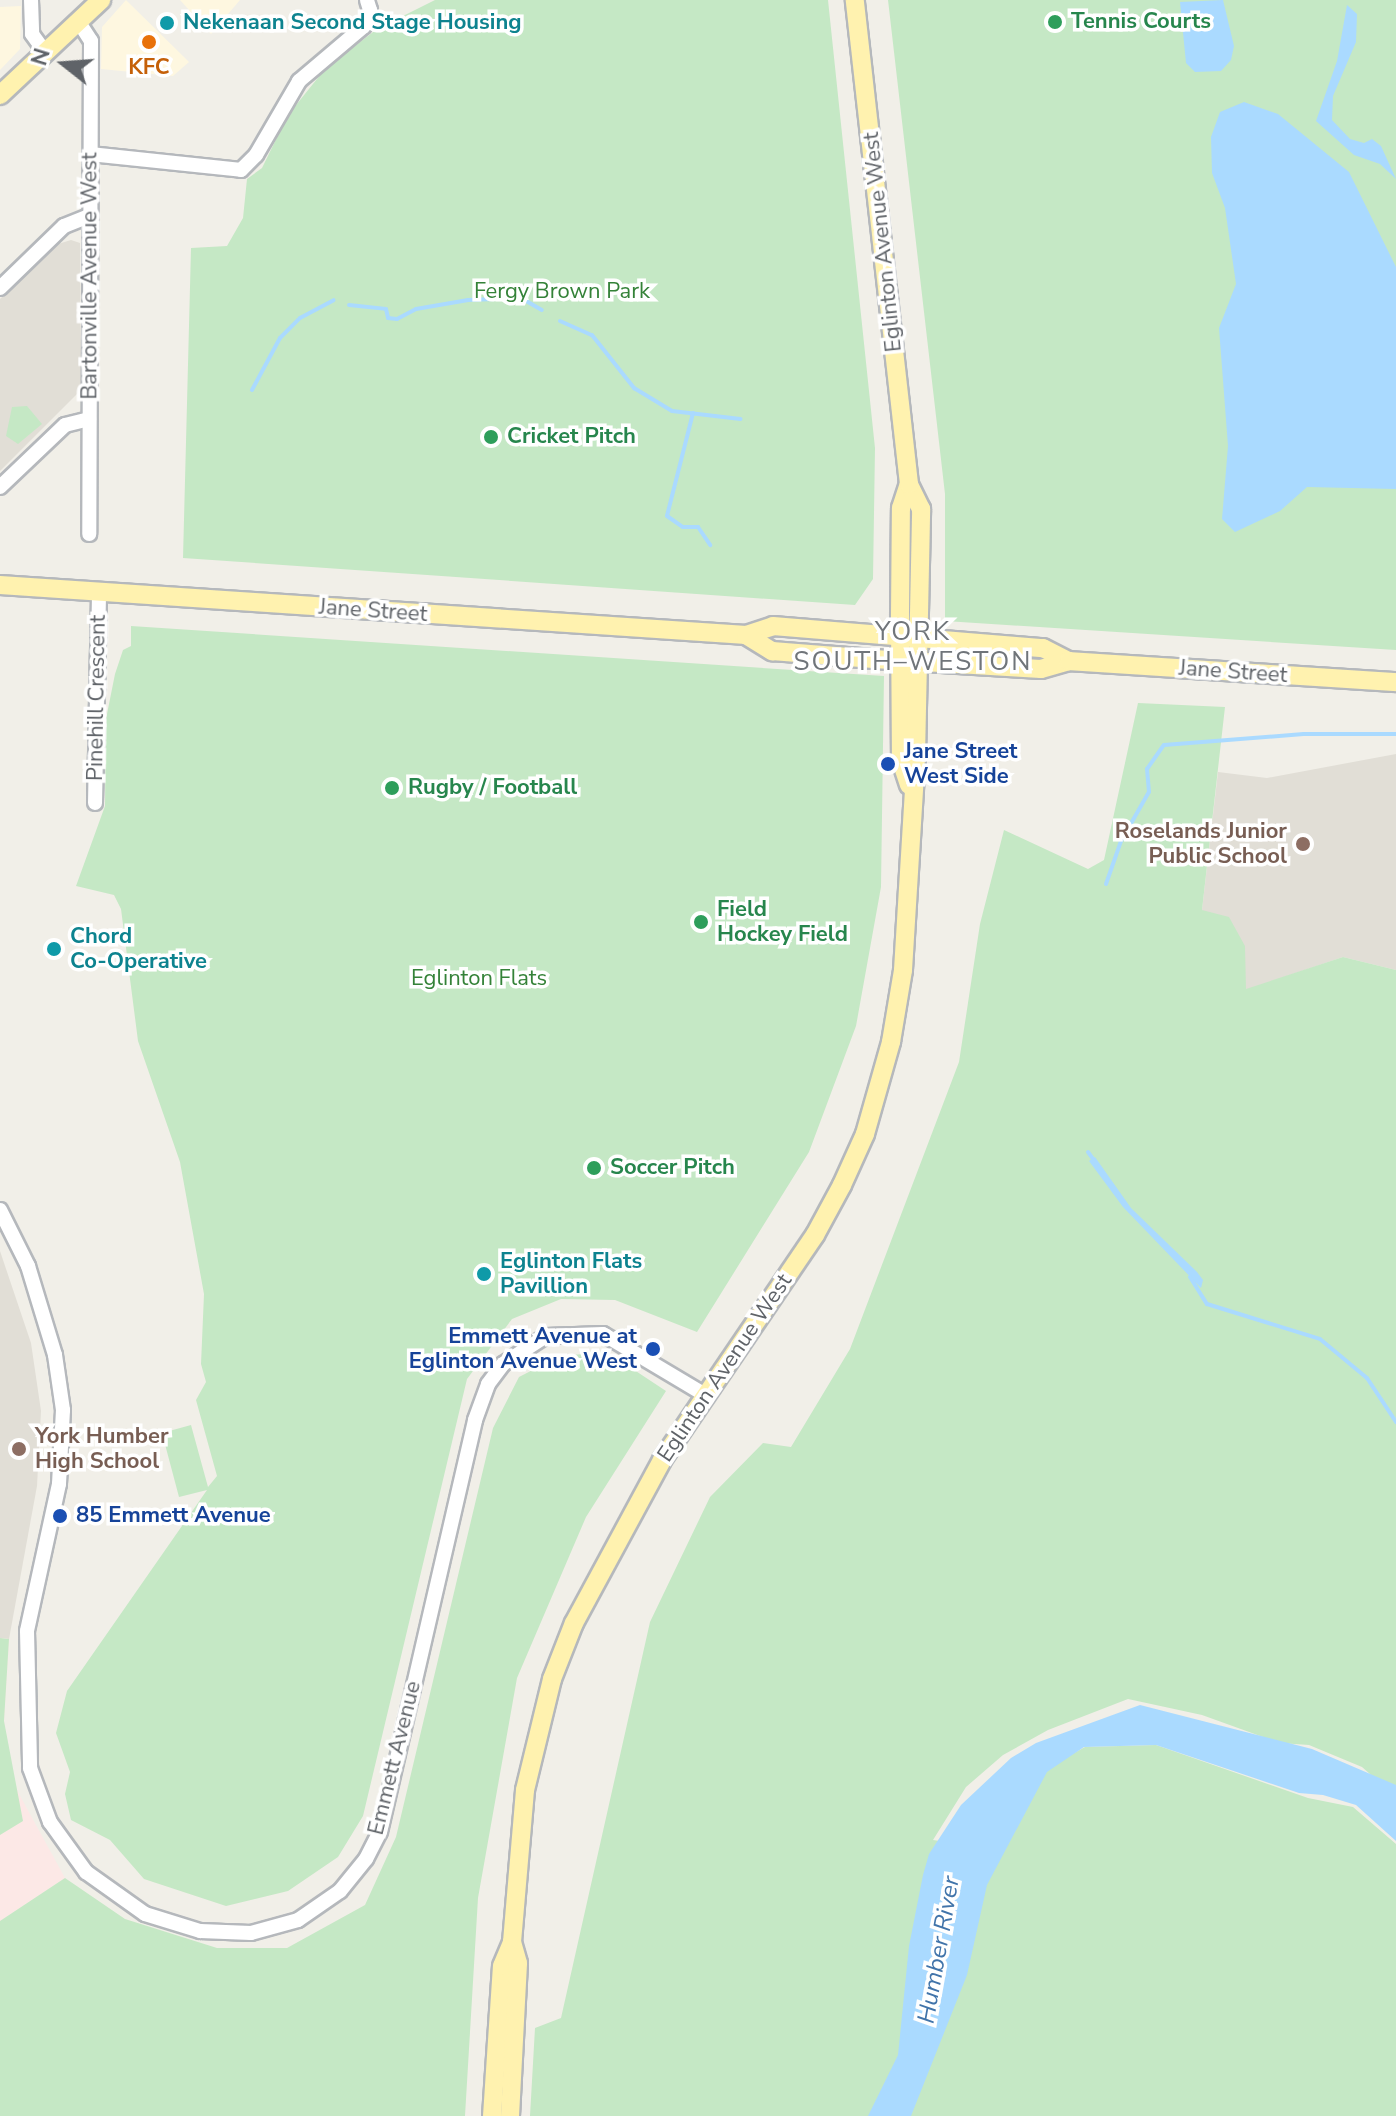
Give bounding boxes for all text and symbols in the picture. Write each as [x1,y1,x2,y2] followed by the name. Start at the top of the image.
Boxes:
[1071,9,1211,35] place label: Tennis Courts
[183,10,522,36] place label: Nekenaan Second Stage Housing
[1046,13,1064,31] marker: Tennis Courts
[158,14,176,32] marker: Nekenaan Second Stage Housing
[24,24,104,104] north arrow
[140,33,158,51] marker: KFC
[24,45,58,69] text: N
[128,55,170,81] place label: KFC
[858,131,908,353] street label: Eglinton Avenue West
[77,152,103,400] street label: Bartonville Avenue West
[474,279,650,305] park label: Fergy Brown Park
[507,424,636,450] place label: Cricket Pitch
[482,428,500,446] marker: Cricket Pitch
[318,594,428,628] street label: Jane Street
[82,615,112,781] street label: Pinehill Crescent
[794,616,1032,678] district label: YORK SOUTH–WESTON
[1178,655,1288,689] street label: Jane Street
[904,738,1017,790] place label: Jane Street West Side
[879,755,897,773] marker: Jane Street West Side
[408,775,577,801] place label: Rugby / Football
[383,779,401,797] marker: Rugby / Football
[1115,818,1287,870] place label: Roselands Junior Public School
[1294,835,1312,853] marker: Roselands Junior Public School
[717,896,848,948] place label: Field Hockey Field
[692,913,710,931] marker: Field Hockey Field
[70,923,207,974] place label: Chord Co-Operative
[45,940,63,958] marker: Chord Co-Operative
[411,966,547,992] park label: Eglinton Flats
[610,1155,735,1181] place label: Soccer Pitch
[585,1159,603,1177] marker: Soccer Pitch
[500,1248,642,1300] place label: Eglinton Flats Pavillion
[475,1265,493,1283] marker: Eglinton Flats Pavillion
[652,1269,798,1467] street label: Eglinton Avenue West
[409,1323,637,1374] place label: Emmett Avenue at Eglinton Avenue West
[644,1340,662,1358] marker: Emmett Avenue at Eglinton Avenue West
[35,1423,169,1474] place label: York Humber High School
[10,1440,28,1458] marker: York Humber High School
[76,1503,271,1529] place label: 85 Emmett Avenue
[51,1507,69,1525] marker: 85 Emmett Avenue
[363,1678,427,1838] street label: Emmett Avenue
[912,1874,966,2026] water label: Humber River

